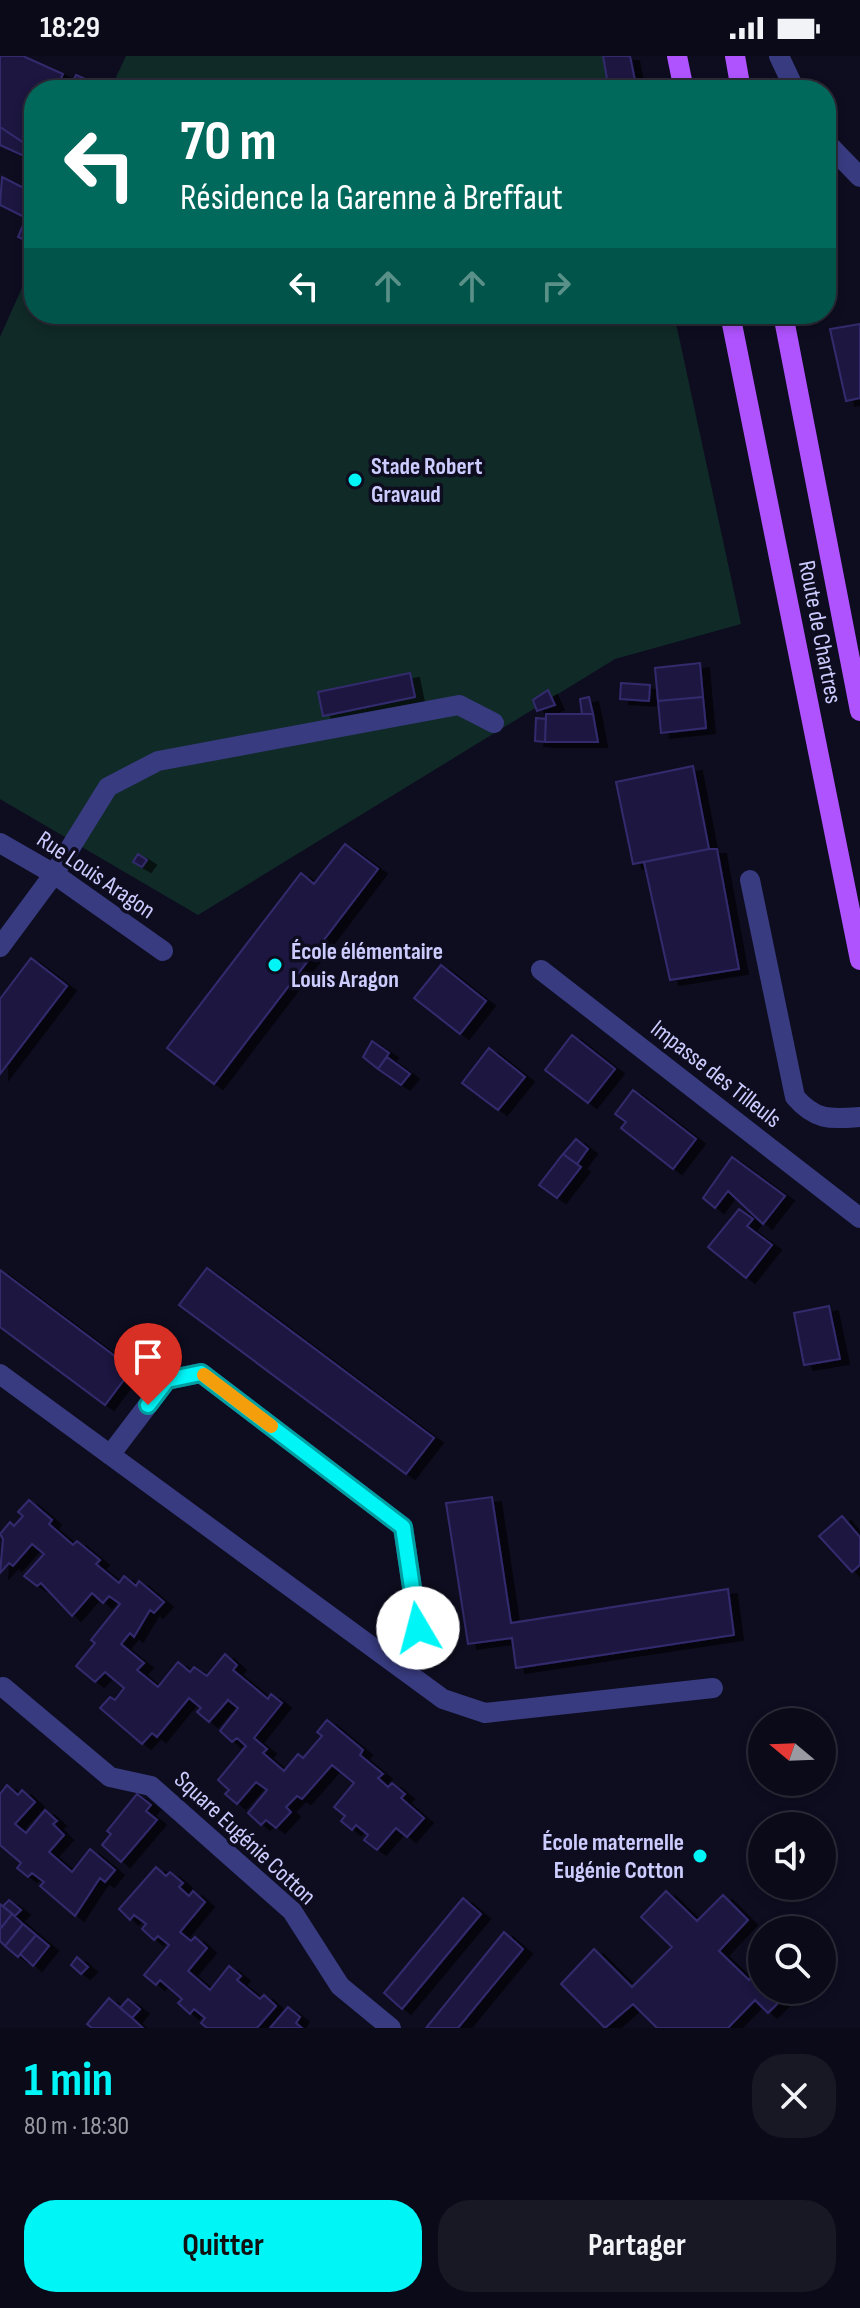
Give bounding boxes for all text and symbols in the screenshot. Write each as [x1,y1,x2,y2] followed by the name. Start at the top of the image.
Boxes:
[40,10,100,46] text: 18:29
[180,109,277,176] text: 70 m
[48,112,152,216] icon: left
[180,177,563,220] text: Résidence la Garenne à Breffaut
[282,264,326,308] icon: left
[366,264,410,308] icon: ahead
[450,264,494,308] icon: ahead
[534,264,578,308] icon: right
[371,452,482,509] place label: Stade Robert Gravaud
[346,471,364,489] marker: Stade Robert Gravaud
[792,558,848,706] street label: Route de Chartres
[31,825,161,925] street label: Rue Louis Aragon
[291,937,443,994] place label: École élémentaire Louis Aragon
[266,956,284,974] marker: École élémentaire Louis Aragon
[645,1014,787,1134] street label: Impasse des Tilleuls
[114,1323,182,1405] pin
[126,1335,170,1379] icon: arrive
[376,1586,460,1670] position arrow
[748,1708,836,1796] north arrow
[748,1708,836,2004] map controls
[168,1765,322,1911] street label: Square Eugénie Cotton
[748,1812,836,1900] button: sound
[542,1828,684,1885] place label: École maternelle Eugénie Cotton
[691,1847,709,1865] marker: École maternelle Eugénie Cotton
[748,1916,836,2004] button: search
[24,2052,113,2109] text: 1 min
[752,2054,836,2138] button: close
[24,2111,129,2142] text: 80 m · 18:30
[24,2200,422,2292] button: Quitter
[438,2200,836,2292] button: Partager

